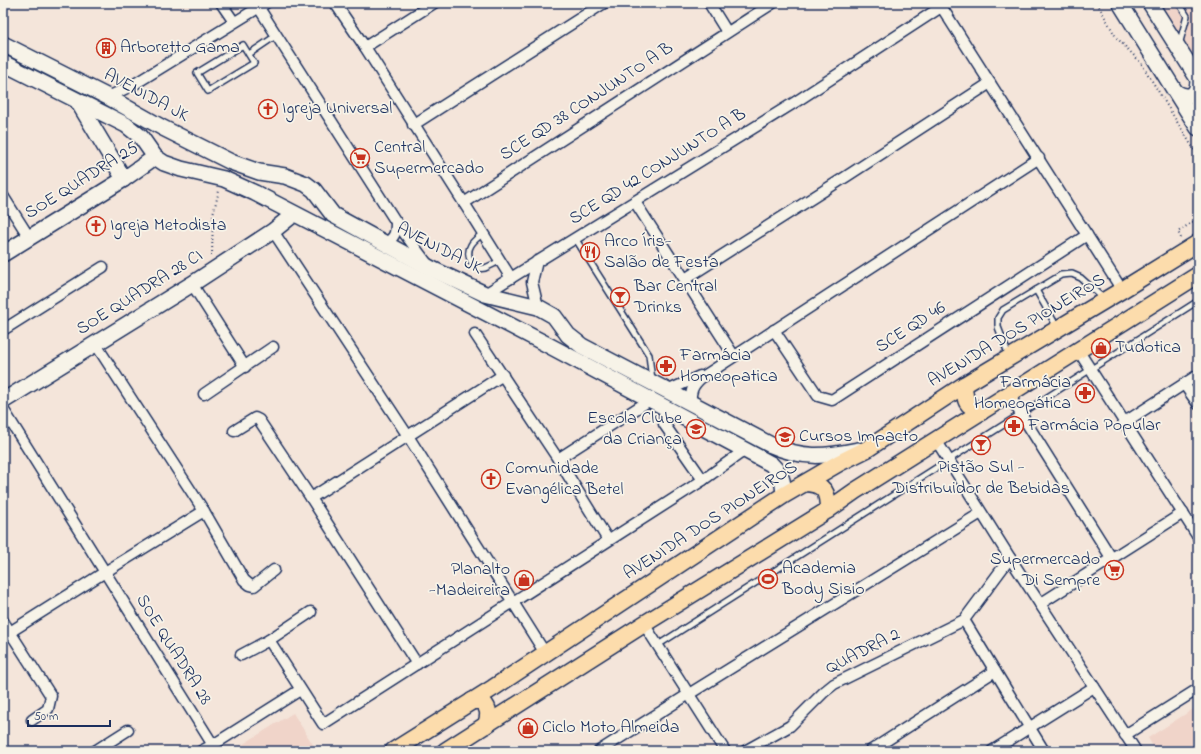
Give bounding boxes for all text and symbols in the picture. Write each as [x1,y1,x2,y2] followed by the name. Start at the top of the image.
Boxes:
[120,35,240,61] place label: Arboretto Gama
[495,36,679,168] street label: SCE QD 38 CONJUNTO A B
[95,37,117,59] building icon: Arboretto Gama
[99,63,193,129] street label: AVENIDA JK
[282,96,392,123] place label: Igreja Universal
[257,98,279,120] church icon: Igreja Universal
[564,102,752,232] street label: SCE QD 42 CONJUNTO A B
[374,135,484,182] place label: Central Supermercado
[20,136,144,226] street label: SOE QUADRA 25
[349,147,371,169] supermarket icon: Central Supermercado
[110,213,226,240] place label: Igreja Metodista
[85,215,107,237] church icon: Igreja Metodista
[392,216,487,282] street label: AVENIDA JK
[604,229,719,276] place label: Arco Íris- Salão de Festa
[579,241,601,263] restaurant icon: Arco Íris- Salão de Festa
[72,244,208,342] street label: SOE QUADRA 28 CI
[923,268,1111,394] street label: AVENIDA DOS PIONEIROS
[633,274,717,321] place label: Bar Central Drinks
[609,286,631,308] bar icon: Bar Central Drinks
[871,296,951,360] street label: SCE QD 46
[1115,335,1181,361] place label: Tudotica
[1090,337,1112,359] shop icon: Tudotica
[679,343,778,390] place label: Farmácia Homeopatica
[655,355,677,377] pharmacy icon: Farmácia Homeopatica
[974,370,1071,417] place label: Farmácia Homeopática
[1074,382,1096,404] pharmacy icon: Farmácia Homeopática
[587,406,683,453] place label: Escola Clube da Criança
[1027,413,1161,439] place label: Farmácia Popular
[1003,415,1025,437] pharmacy icon: Farmácia Popular
[685,418,707,440] school or university icon: Escola Clube da Criança
[799,424,918,450] place label: Cursos Impacto
[774,426,796,448] school or university icon: Cursos Impacto
[970,434,992,456] bar icon: Pistão Sul - Distribuidor de Bebidas
[619,455,803,587] street label: AVENIDA DOS PIONEIROS
[891,455,1070,502] place label: Pistão Sul - Distribuidor de Bebidas
[505,456,623,504] place label: Comunidade Evangélica Betel
[480,468,502,490] church icon: Comunidade Evangélica Betel
[990,547,1101,594] place label: Supermercado Di Sempre
[781,556,865,603] place label: Academia Body Sisio
[429,557,510,604] place label: Planalto -Madeireira
[1103,559,1125,581] supermarket icon: Supermercado Di Sempre
[757,568,779,590] sports icon: Academia Body Sisio
[513,569,535,591] shop icon: Planalto -Madeireira
[129,590,218,711] street label: SOE QUADRA 28
[821,622,905,682] street label: QUADRA 2
[28,702,110,728] scale bar
[34,708,58,726] text: 50 m
[542,715,679,741] place label: Ciclo Moto Almeida
[517,717,539,739] shop icon: Ciclo Moto Almeida

